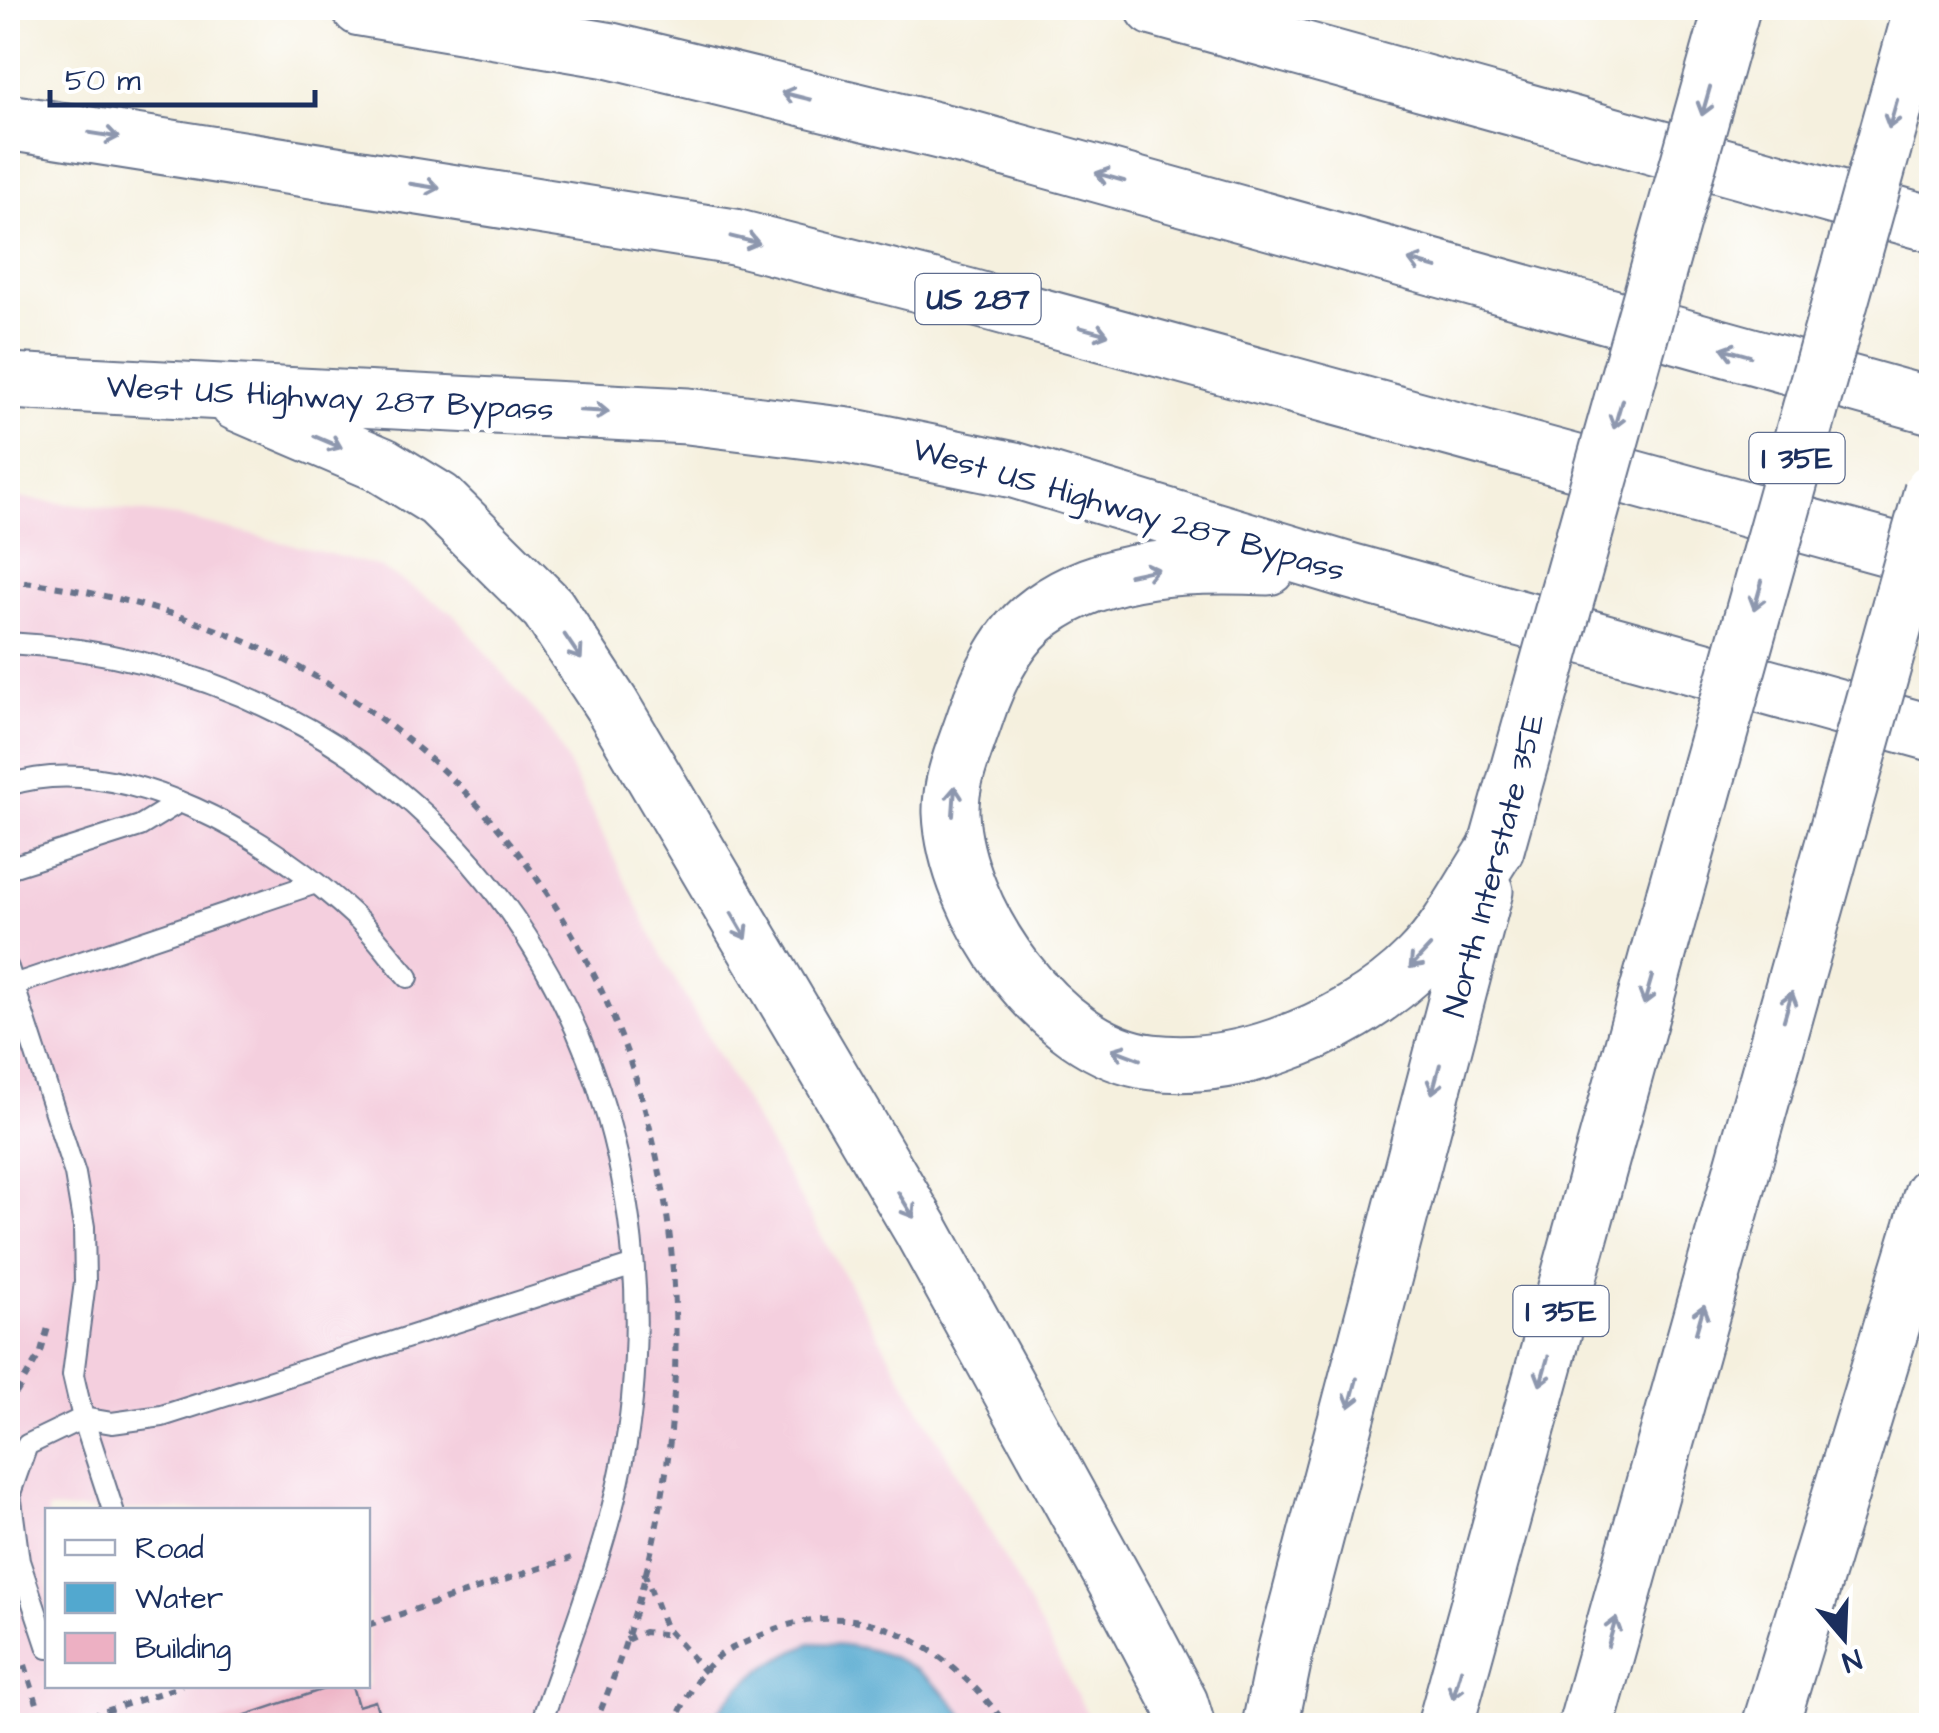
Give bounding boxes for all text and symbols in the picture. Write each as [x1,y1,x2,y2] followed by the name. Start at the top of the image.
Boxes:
[50,45,315,107] scale bar
[65,60,141,102] text: 50 m
[781,85,812,104] one-way arrow
[1695,85,1714,117] one-way arrow
[1883,98,1901,129] one-way arrow
[87,127,120,145] one-way arrow
[1095,167,1126,185] one-way arrow
[408,177,441,195] one-way arrow
[728,232,760,250] one-way arrow
[1408,254,1440,273] one-way arrow
[916,274,1040,324] road number: US 287
[1078,323,1109,341] one-way arrow
[1721,341,1753,360] one-way arrow
[105,364,555,433] street label: West US Highway 287 Bypass
[1608,398,1626,430] one-way arrow
[578,402,610,421] one-way arrow
[907,427,1350,594] street label: West US Highway 287 Bypass
[1750,433,1844,483] road number: I 35E
[313,434,343,452] one-way arrow
[1127,562,1159,581] one-way arrow
[1748,579,1767,610] one-way arrow
[563,632,584,661] one-way arrow
[1432,709,1557,1022] street label: North Interstate 35E
[944,785,963,818] one-way arrow
[729,911,749,940] one-way arrow
[1409,944,1432,969] one-way arrow
[1638,974,1656,1005] one-way arrow
[1780,991,1798,1022] one-way arrow
[1112,1043,1142,1061] one-way arrow
[1425,1063,1444,1094] one-way arrow
[896,1190,916,1219] one-way arrow
[1514,1286,1608,1336] road number: I 35E
[1692,1304,1711,1335] one-way arrow
[1534,1355,1552,1386] one-way arrow
[1343,1377,1362,1408] one-way arrow
[45,1508,370,1688] legend
[135,1528,204,1570] text: Road
[135,1578,223,1620] text: Water
[1794,1588,1894,1688] north arrow
[1604,1616,1623,1648] one-way arrow
[135,1628,231,1671] text: Building
[1837,1639,1866,1682] text: N
[1446,1668,1465,1699] one-way arrow

